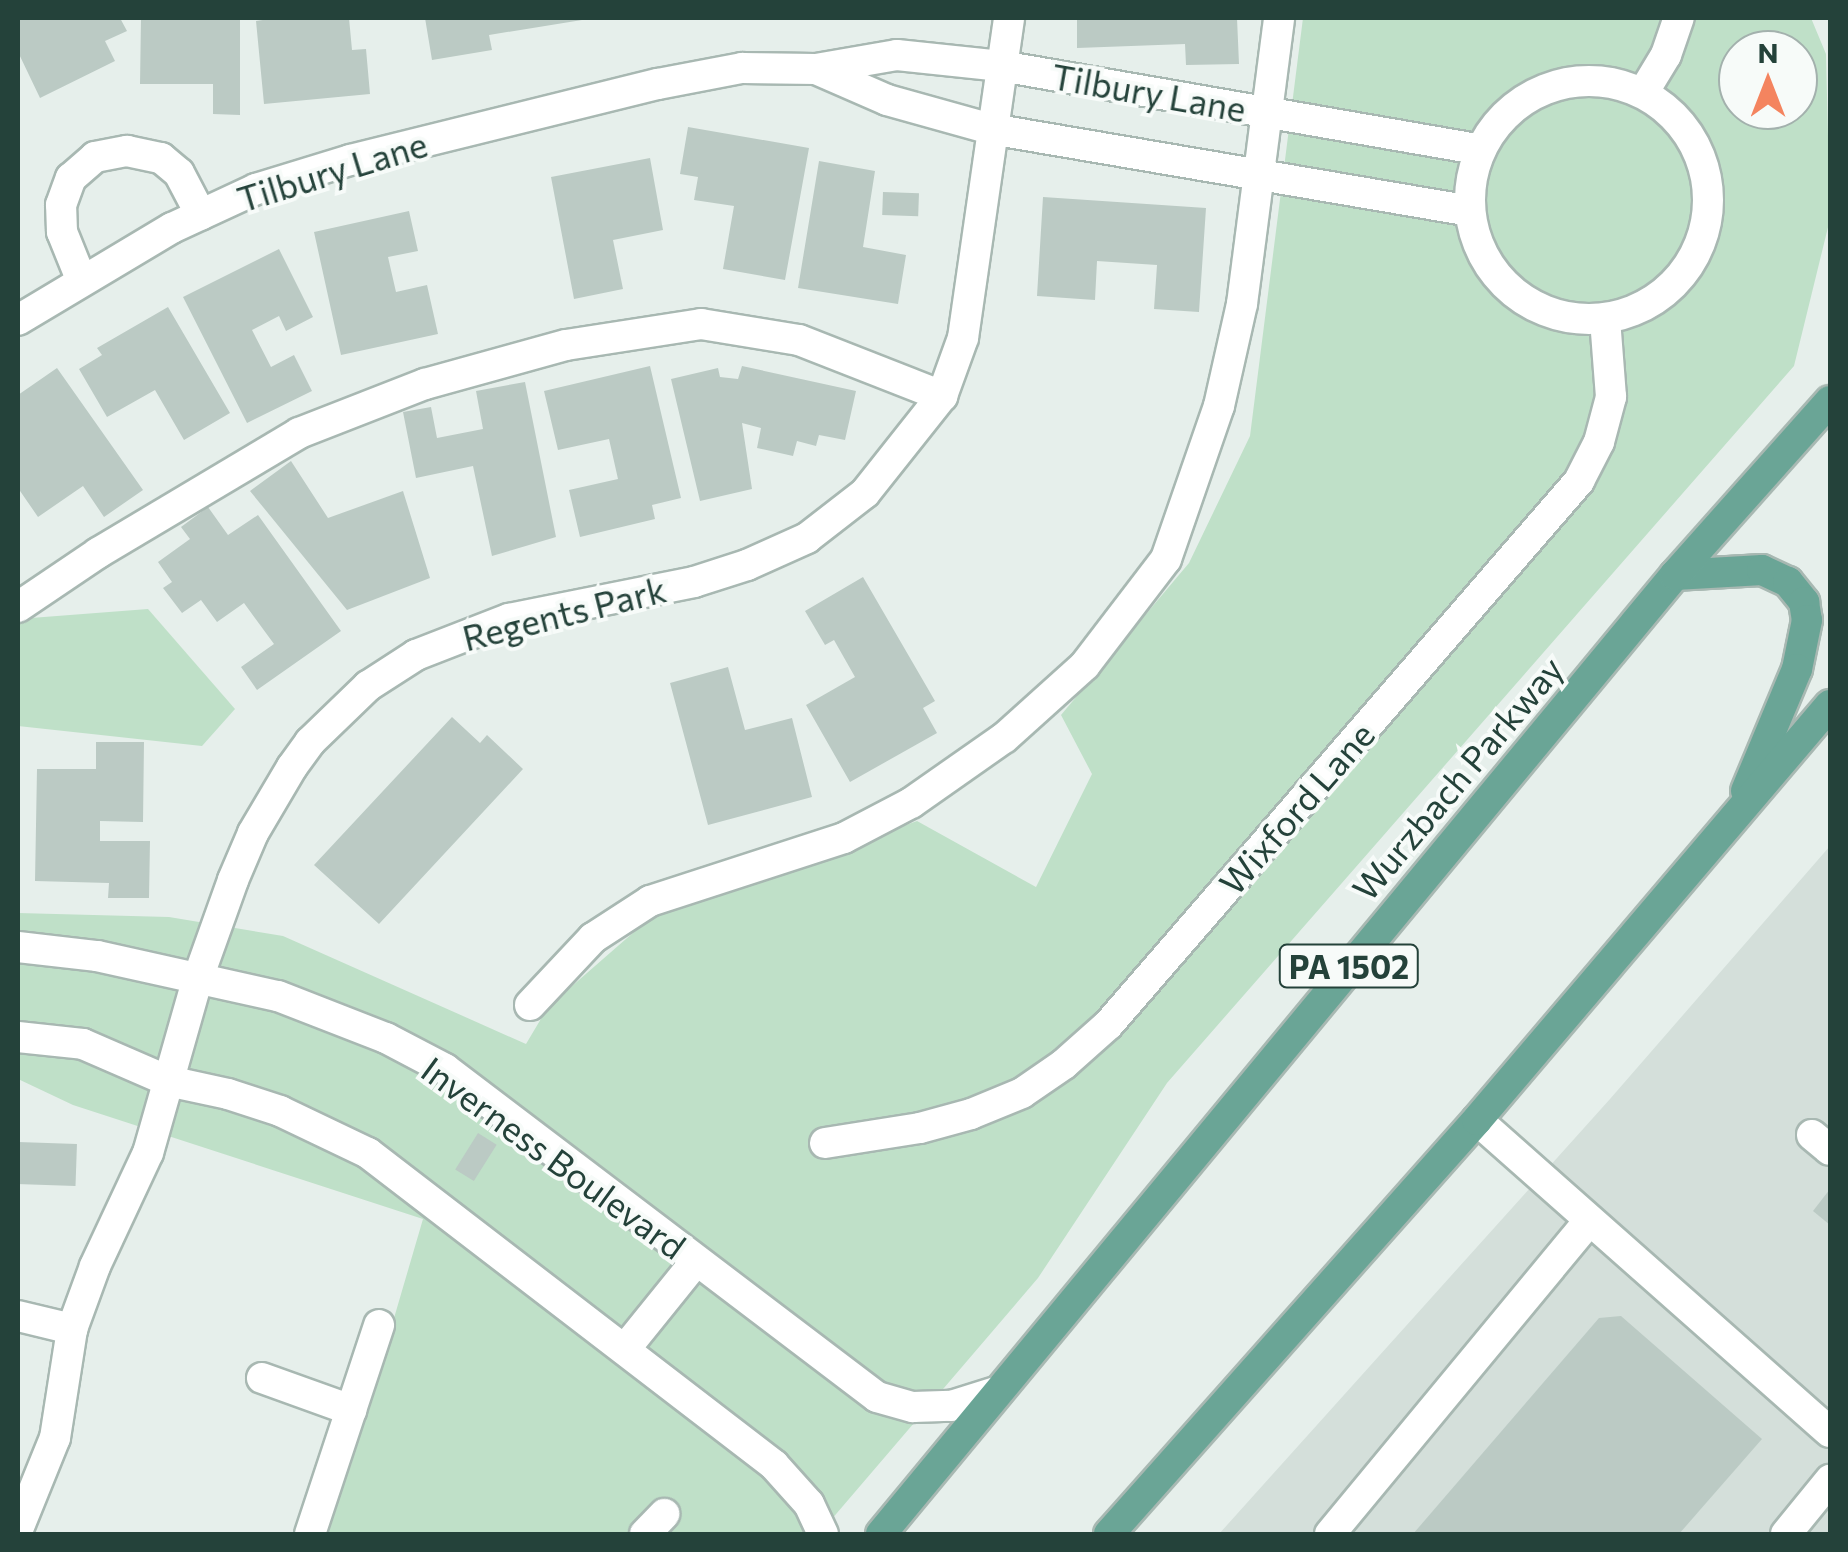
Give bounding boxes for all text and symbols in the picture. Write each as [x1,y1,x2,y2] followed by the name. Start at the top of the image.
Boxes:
[1718,30,1818,130] north arrow
[1758,35,1779,69] text: N
[1049,54,1249,130] street label: Tilbury Lane
[232,122,432,220] street label: Tilbury Lane
[458,567,670,659] street label: Regents Park
[1343,648,1571,908] street label: Wurzbach Parkway
[1210,713,1382,903] street label: Wixford Lane
[1276,939,1422,993] road number: PA 1502
[414,1047,694,1267] street label: Inverness Boulevard

